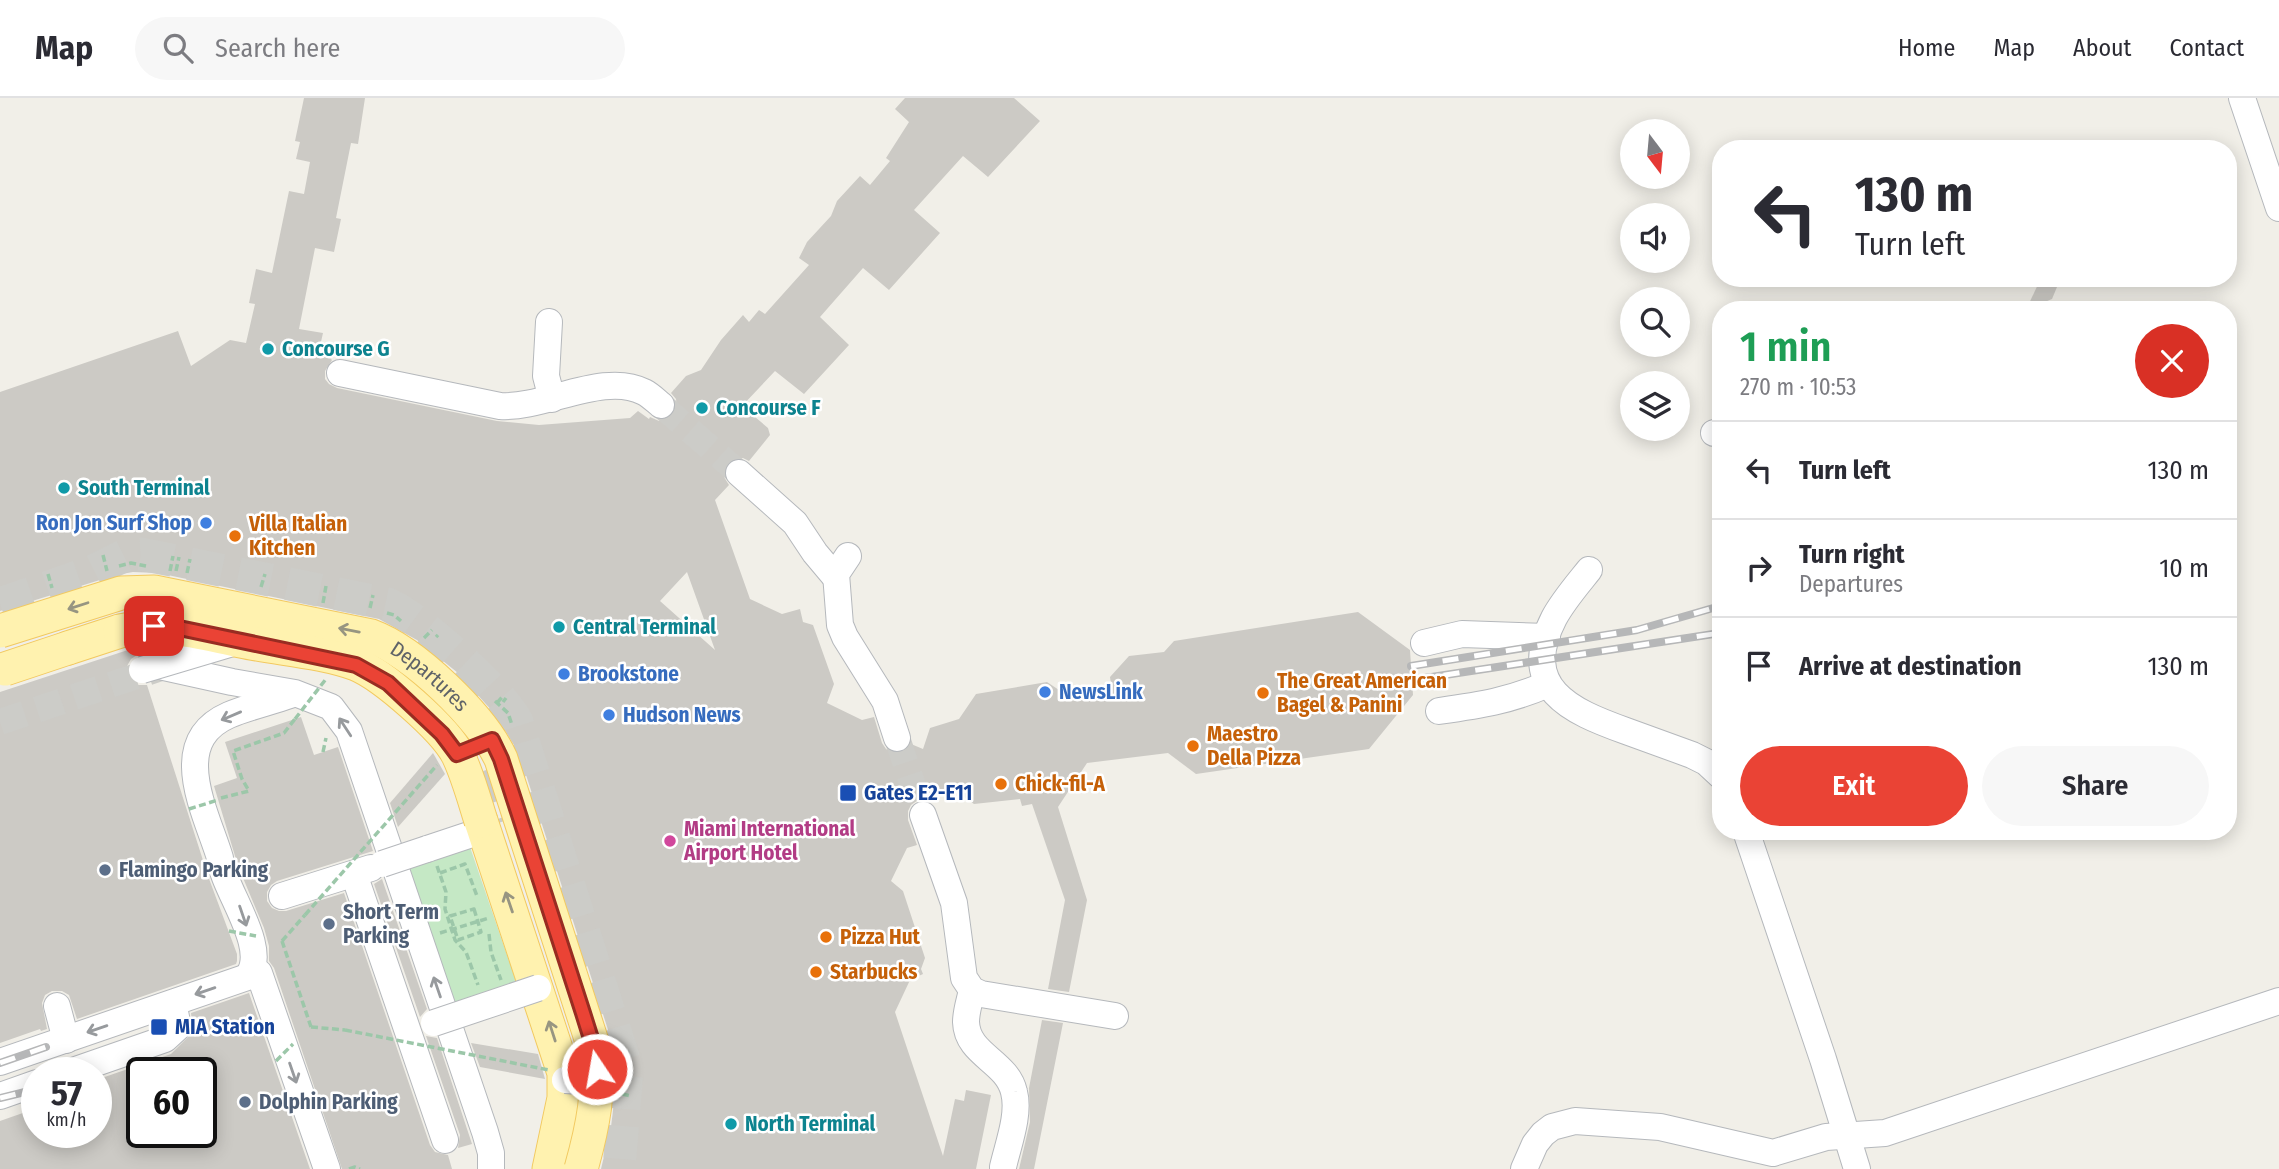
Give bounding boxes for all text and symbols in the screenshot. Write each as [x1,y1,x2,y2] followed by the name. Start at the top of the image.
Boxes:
[135,17,625,80] search box
[35,28,93,68] text: Map
[159,29,197,67] icon: search
[215,33,340,64] text: Search here
[1898,34,1955,62] text: Home
[1993,34,2035,62] text: Map
[2073,34,2131,62] text: About
[2169,34,2244,62] text: Contact
[1620,119,1690,189] north arrow
[1620,119,1690,441] map controls
[1855,165,1973,224] text: 130 m
[1740,168,1831,259] icon: left
[1620,203,1690,273] button: sound
[1855,225,1965,263] text: Turn left
[1620,287,1690,357] button: search
[1740,322,1831,372] text: 1 min
[2135,324,2209,398] button: close
[282,336,390,362] place label: Concourse G
[260,341,276,357] marker: Concourse G
[1620,371,1690,441] button: layers
[1740,373,1857,401] text: 270 m · 10:53
[716,395,821,421] place label: Concourse F
[694,400,710,416] marker: Concourse F
[1740,451,1778,489] icon: left
[1799,455,1891,486] text: Turn left
[2147,455,2209,486] text: 130 m
[78,475,210,501] place label: South Terminal
[56,480,72,496] marker: South Terminal
[36,510,192,536] place label: Ron Jon Surf Shop
[248,511,347,561] place label: Villa Italian Kitchen
[198,515,214,531] marker: Ron Jon Surf Shop
[227,528,243,544] marker: Villa Italian Kitchen
[1799,539,1905,570] text: Turn right
[1740,549,1778,587] icon: right
[2159,553,2209,584] text: 10 m
[1799,570,1903,598] text: Departures
[124,596,184,656] pin
[67,600,89,613] one-way arrow
[135,607,173,645] icon: arrive
[573,614,716,640] place label: Central Terminal
[551,619,567,635] marker: Central Terminal
[338,623,361,637] one-way arrow
[386,636,475,717] street label: Departures
[1740,647,1778,685] icon: arrive
[1799,651,2022,682] text: Arrive at destination
[2147,651,2209,682] text: 130 m
[578,661,679,687] place label: Brookstone
[556,666,572,682] marker: Brookstone
[1277,668,1447,718] place label: The Great American Bagel & Panini
[1059,679,1143,705] place label: NewsLink
[1037,684,1053,700] marker: NewsLink
[1255,685,1271,701] marker: The Great American Bagel & Panini
[623,702,741,728] place label: Hudson News
[601,707,617,723] marker: Hudson News
[221,710,242,723] one-way arrow
[338,717,352,737] one-way arrow
[1207,721,1301,771] place label: Maestro Della Pizza
[1185,738,1201,754] marker: Maestro Della Pizza
[1740,746,1968,826] button: Exit
[1982,746,2209,826] button: Share
[1015,771,1106,797] place label: Chick-fil-A
[993,776,1009,792] marker: Chick-fil-A
[864,780,972,806] place label: Gates E2-E11
[838,783,858,803] marker: Gates E2-E11
[683,816,856,866] place label: Miami International Airport Hotel
[662,833,678,849] marker: Miami International Airport Hotel
[119,857,269,883] place label: Flamingo Parking
[97,862,113,878] marker: Flamingo Parking
[502,892,514,914] one-way arrow
[343,899,439,949] place label: Short Term Parking
[238,904,250,926] one-way arrow
[321,916,337,932] marker: Short Term Parking
[840,924,921,950] place label: Pizza Hut
[818,929,834,945] marker: Pizza Hut
[830,959,917,985] place label: Starbucks
[808,964,824,980] marker: Starbucks
[430,976,443,998] one-way arrow
[195,986,217,998] one-way arrow
[175,1014,275,1040] place label: MIA Station
[149,1017,169,1037] marker: MIA Station
[545,1020,557,1042] one-way arrow
[87,1024,109,1036] one-way arrow
[560,1032,634,1106] position arrow
[126,1057,217,1148] speed limit sign: 60
[288,1061,301,1083] one-way arrow
[51,1072,82,1114] text: 57
[259,1089,398,1115] place label: Dolphin Parking
[237,1094,253,1110] marker: Dolphin Parking
[46,1109,87,1131] text: km/h
[745,1111,875,1137] place label: North Terminal
[723,1116,739,1132] marker: North Terminal

